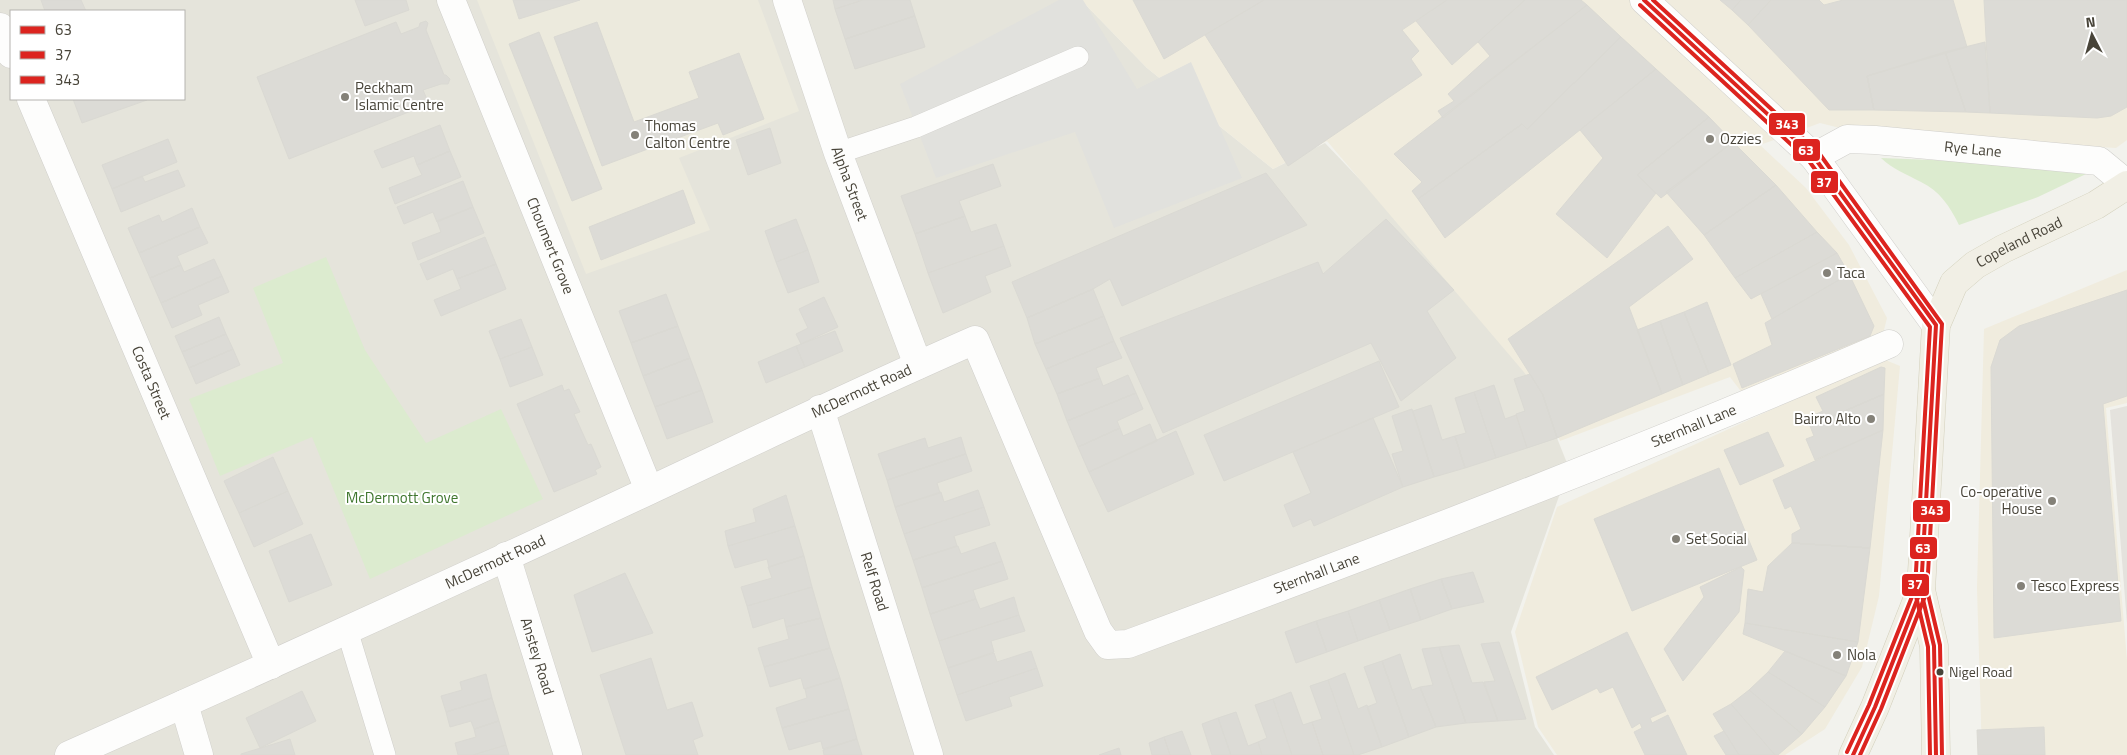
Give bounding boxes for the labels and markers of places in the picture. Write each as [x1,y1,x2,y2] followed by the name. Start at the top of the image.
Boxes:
[355,76,444,116] place label: Peckham Islamic Centre
[339,91,351,103] marker: Peckham Islamic Centre
[645,114,730,154] place label: Thomas Calton Centre
[1720,127,1761,150] place label: Ozzies
[629,129,641,141] marker: Thomas Calton Centre
[1704,133,1716,145] marker: Ozzies
[1837,261,1866,284] place label: Taca
[1821,267,1833,279] marker: Taca
[1794,407,1861,430] place label: Bairro Alto
[1865,413,1877,425] marker: Bairro Alto
[1960,480,2042,520] place label: Co-operative House
[2046,495,2058,507] marker: Co-operative House
[1686,527,1747,550] place label: Set Social
[1670,533,1682,545] marker: Set Social
[2031,574,2119,597] place label: Tesco Express
[2015,580,2027,592] marker: Tesco Express
[1847,643,1876,666] place label: Nola
[1831,649,1843,661] marker: Nola
[1949,661,2012,682] place label: Nigel Road
[1935,667,1945,677] marker: Nigel Road

